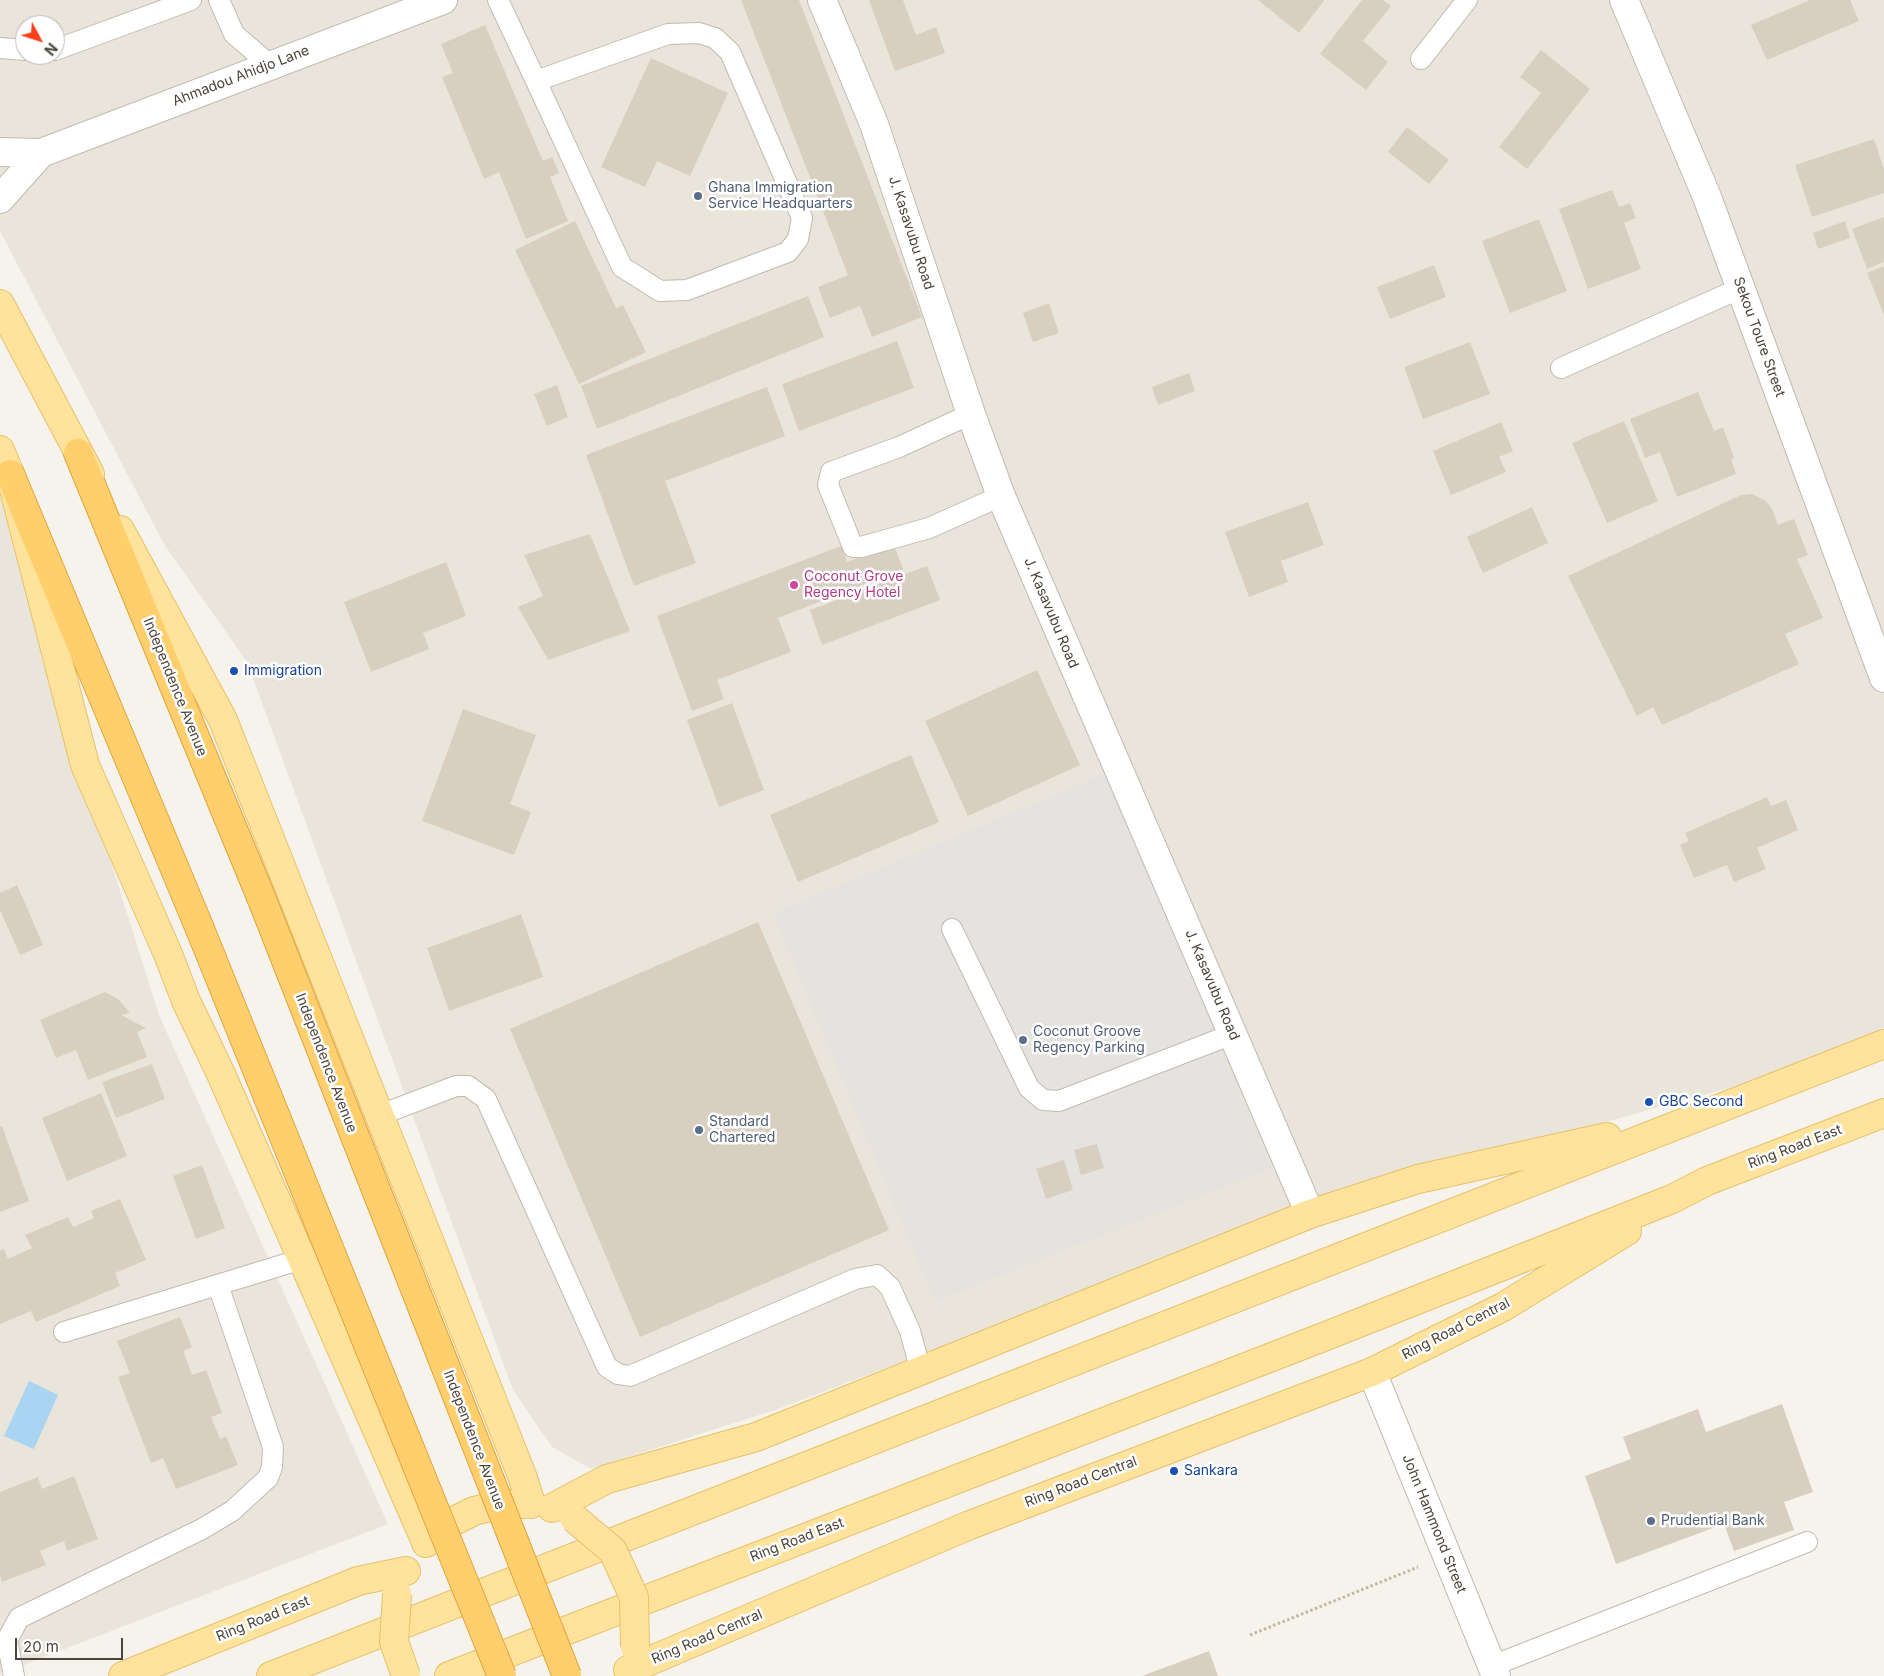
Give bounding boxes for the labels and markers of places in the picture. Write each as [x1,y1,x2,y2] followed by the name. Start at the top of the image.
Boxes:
[708,180,853,212] place label: Ghana Immigration Service Headquarters
[692,190,704,202] marker: Ghana Immigration Service Headquarters
[804,569,903,602] place label: Coconut Grove Regency Hotel
[788,579,800,591] marker: Coconut Grove Regency Hotel
[244,663,322,679] place label: Immigration
[228,665,240,677] marker: Immigration
[1033,1024,1145,1056] place label: Coconut Groove Regency Parking
[1017,1034,1029,1046] marker: Coconut Groove Regency Parking
[1659,1094,1743,1110] place label: GBC Second
[1643,1096,1655,1108] marker: GBC Second
[709,1114,775,1146] place label: Standard Chartered
[693,1124,705,1136] marker: Standard Chartered
[1184,1463,1238,1479] place label: Sankara
[1168,1465,1180,1477] marker: Sankara
[1661,1513,1765,1529] place label: Prudential Bank
[1645,1515,1657,1527] marker: Prudential Bank

